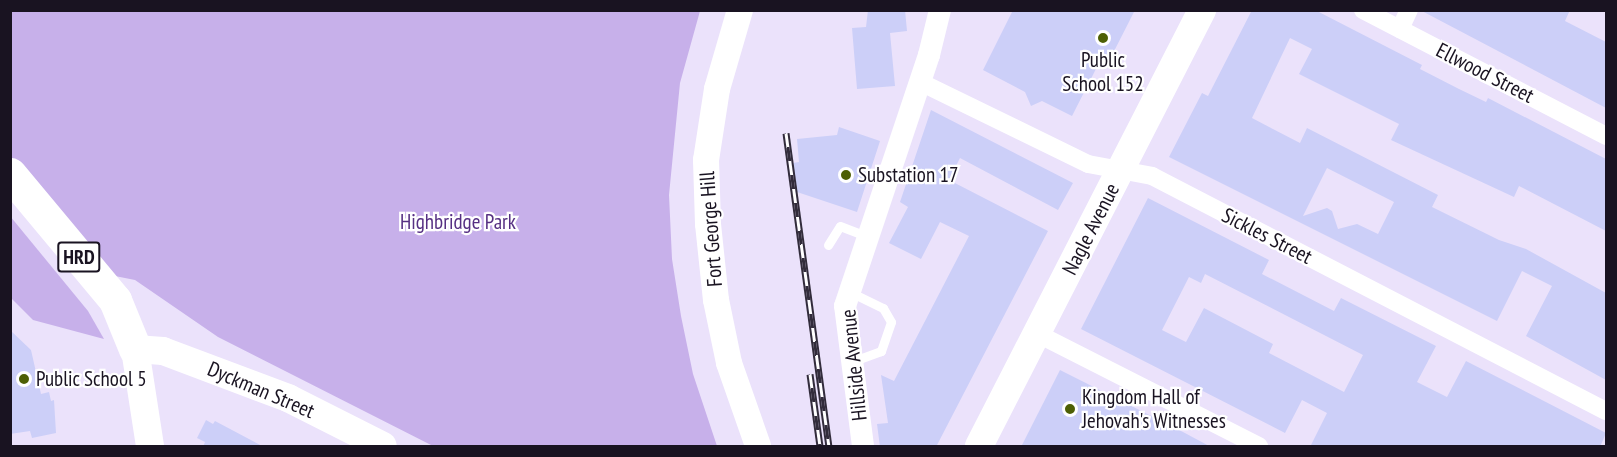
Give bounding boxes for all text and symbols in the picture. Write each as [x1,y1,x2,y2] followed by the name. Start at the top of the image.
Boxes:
[1096,31,1110,45] marker: Public School 152
[1432,38,1538,108] street label: Ellwood Street
[1062,47,1144,97] place label: Public School 152
[858,162,958,188] place label: Substation 17
[839,168,853,182] marker: Substation 17
[694,170,728,288] street label: Fort George Hill
[1057,179,1125,279] street label: Nagle Avenue
[1218,203,1316,269] street label: Sickles Street
[400,209,516,235] park label: Highbridge Park
[56,240,101,274] road number: HRD
[836,308,872,422] street label: Hillside Avenue
[204,356,318,424] street label: Dyckman Street
[36,366,147,392] place label: Public School 5
[17,372,31,386] marker: Public School 5
[1082,384,1226,434] place label: Kingdom Hall of Jehovah's Witnesses
[1063,402,1077,416] marker: Kingdom Hall of Jehovah's Witnesses

